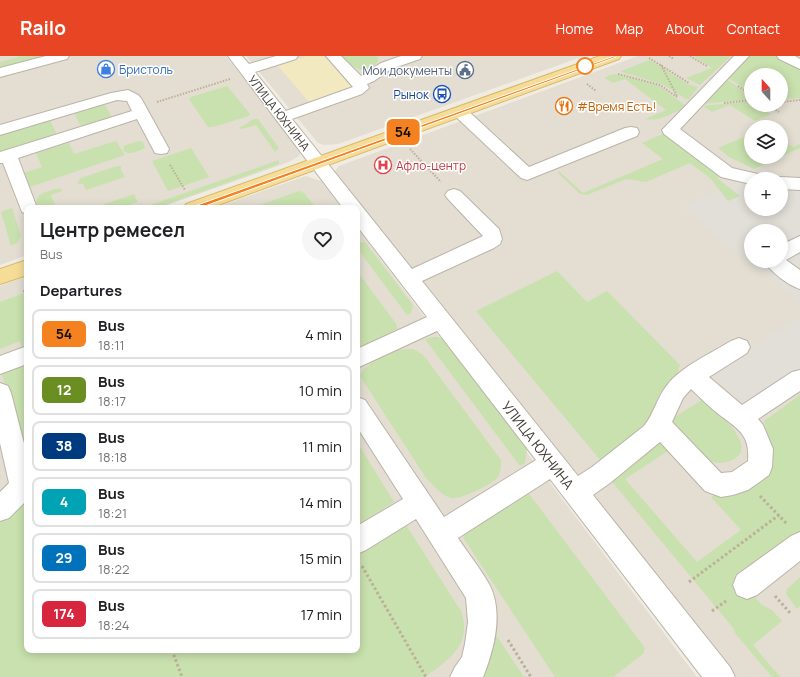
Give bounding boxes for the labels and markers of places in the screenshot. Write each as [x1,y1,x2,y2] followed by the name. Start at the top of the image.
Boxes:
[576,57,594,75] unlabelled marker
[96,59,116,79] shop icon: Бристоль
[455,60,475,80] public building icon: Мои документы
[119,61,173,78] place label: Бристоль
[363,62,452,79] place label: Мои документы
[432,84,452,104] bus stop icon: Рынок
[394,86,430,103] place label: Рынок
[554,96,574,116] restaurant icon: #Время Есть!
[577,98,656,115] place label: #Время Есть!
[373,155,393,175] hospital icon: Афло-центр
[396,157,466,174] place label: Афло-центр

